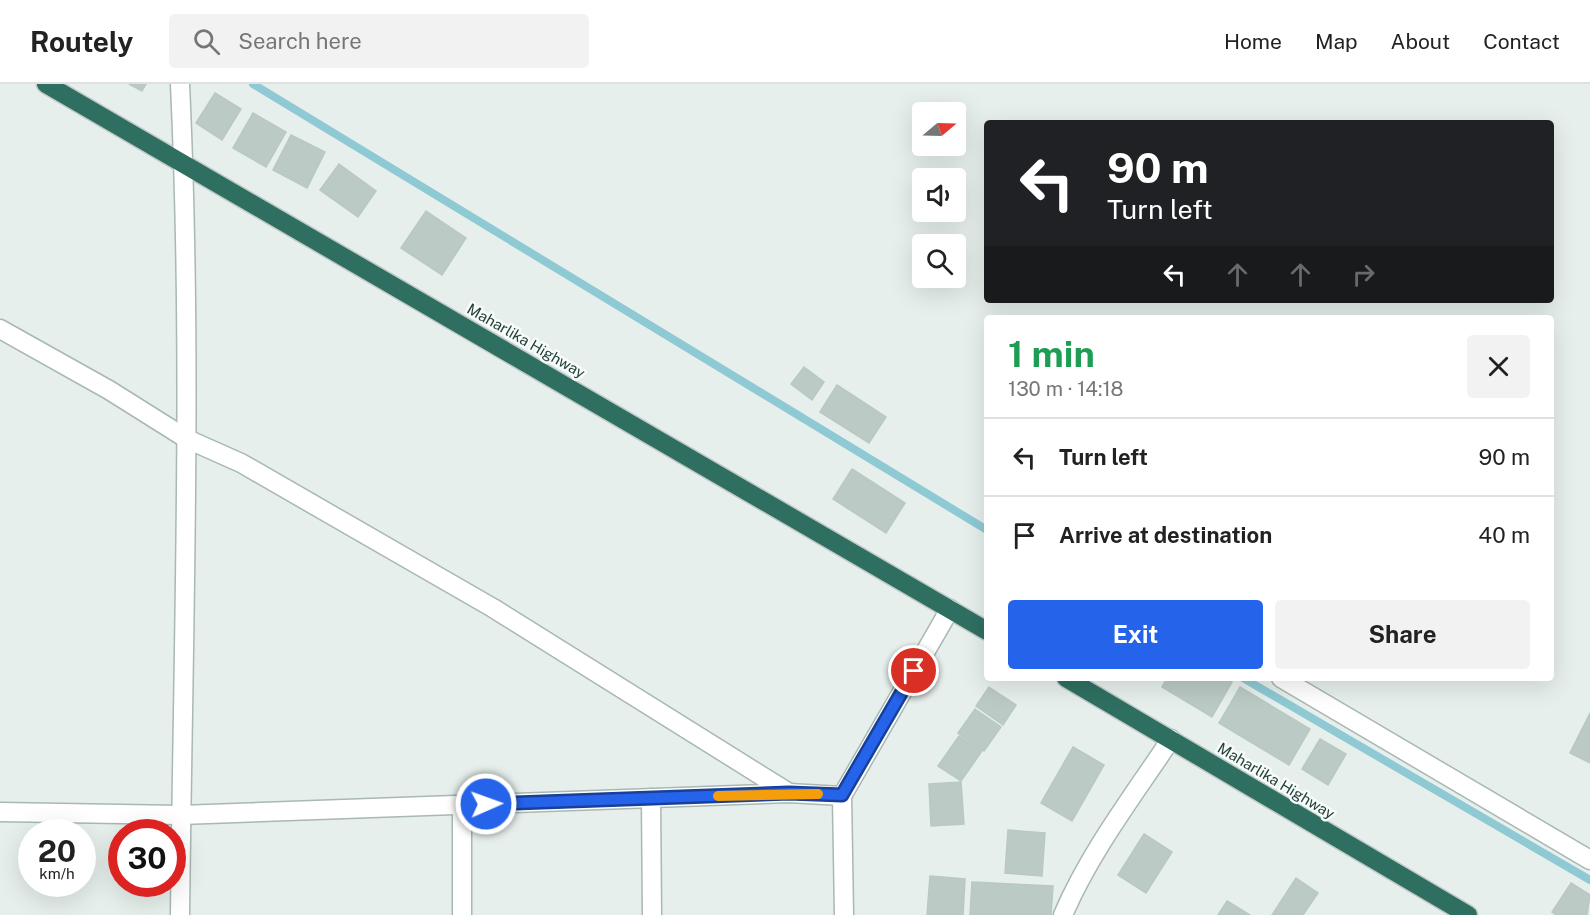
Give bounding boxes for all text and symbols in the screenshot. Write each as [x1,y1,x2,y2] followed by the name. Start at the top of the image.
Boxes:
[169,14,589,68] search box
[30,25,133,58] text: Routely
[190,25,223,58] icon: search
[238,28,362,54] text: Search here
[1224,29,1282,54] text: Home
[1315,29,1358,54] text: Map
[1391,29,1450,54] text: About
[1483,29,1560,54] text: Contact
[912,102,966,156] north arrow
[912,102,966,288] map controls
[1107,143,1209,192] text: 90 m
[1008,144,1086,222] icon: left
[912,168,966,222] button: sound
[1107,193,1213,225] text: Turn left
[912,234,966,288] button: search
[1158,258,1191,291] icon: left
[1221,258,1254,291] icon: ahead
[1284,258,1317,291] icon: ahead
[1347,258,1380,291] icon: right
[464,300,588,381] street label: Maharlika Highway
[1008,333,1095,375] text: 1 min
[1467,335,1530,398] button: close
[1008,377,1124,401] text: 130 m · 14:18
[1008,441,1041,474] icon: left
[1059,444,1148,470] text: Turn left
[1479,444,1530,470] text: 90 m
[1008,519,1041,552] icon: arrive
[1059,522,1272,548] text: Arrive at destination
[1478,522,1530,548] text: 40 m
[1008,600,1263,669] button: Exit
[1275,600,1530,669] button: Share
[888,645,939,696] pin
[897,654,930,687] icon: arrive
[1215,739,1338,822] street label: Maharlika Highway
[454,772,518,836] position arrow
[108,819,186,897] speed limit sign: 30
[38,833,76,869] text: 20
[39,865,75,882] text: km/h

